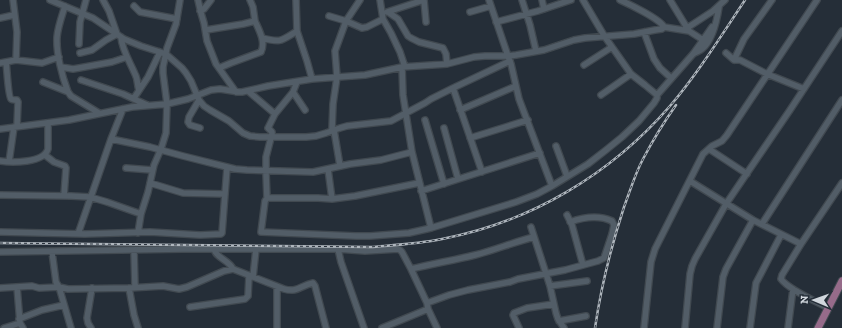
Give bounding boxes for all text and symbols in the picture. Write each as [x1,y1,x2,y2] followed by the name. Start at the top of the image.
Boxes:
[794,280,834,320] north arrow
[798,295,811,304] text: N

